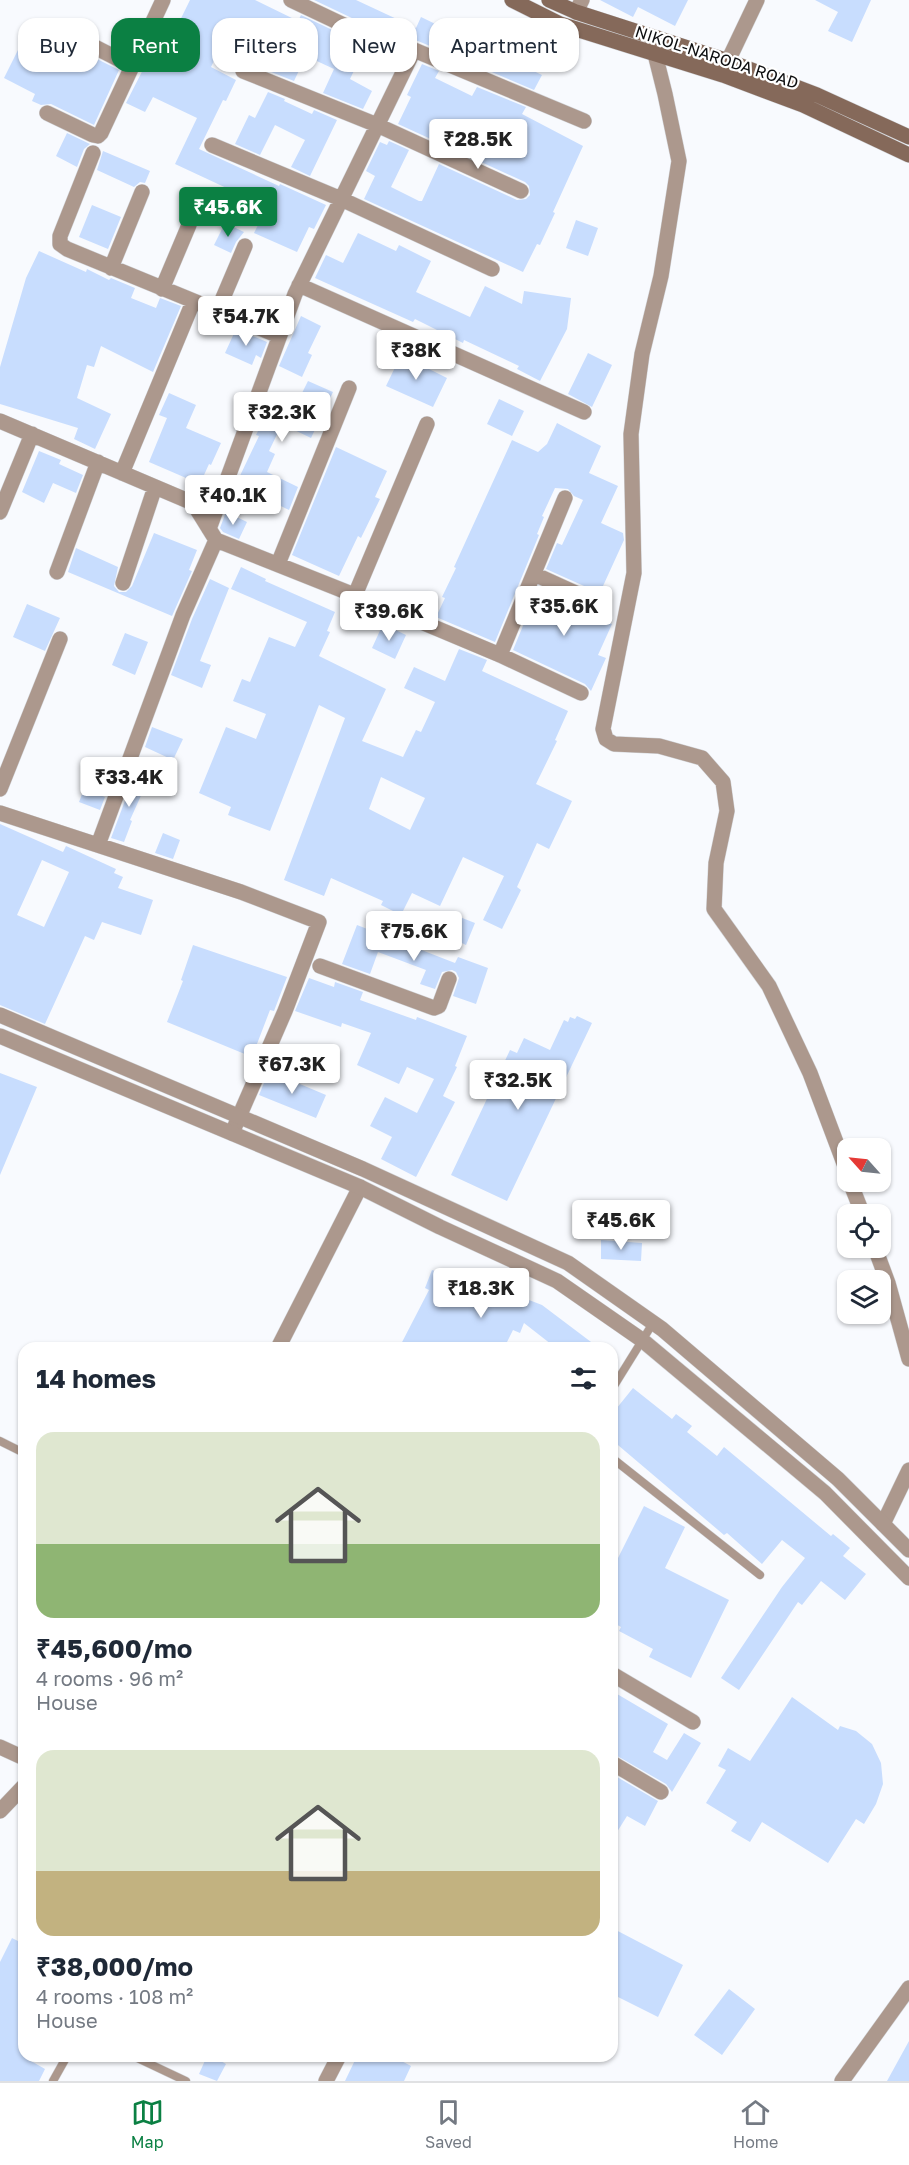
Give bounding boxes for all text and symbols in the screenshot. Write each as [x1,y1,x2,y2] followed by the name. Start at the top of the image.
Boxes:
[18,18,99,72] chip: Buy
[111,18,200,72] chip: Rent
[212,18,318,72] chip: Filters
[330,18,417,72] chip: New
[429,18,579,72] chip: Apartment
[633,21,801,93] street label: NIKOL-NARODA ROAD
[429,119,527,170] pin: ₹28.5K
[443,126,513,150] text: ₹28.5K
[179,187,277,238] pin: ₹45.6K
[193,194,263,218] text: ₹45.6K
[197,296,295,347] pin: ₹54.7K
[212,303,280,327] text: ₹54.7K
[380,330,452,381] pin: ₹38K
[391,337,441,361] text: ₹38K
[233,392,331,443] pin: ₹32.3K
[248,399,316,423] text: ₹32.3K
[184,475,282,526] pin: ₹40.1K
[199,482,267,506] text: ₹40.1K
[515,586,613,637] pin: ₹35.6K
[340,591,438,642] pin: ₹39.6K
[529,593,599,617] text: ₹35.6K
[354,598,424,622] text: ₹39.6K
[80,757,178,808] pin: ₹33.4K
[94,764,164,788] text: ₹33.4K
[365,911,463,962] pin: ₹75.6K
[380,918,448,942] text: ₹75.6K
[243,1044,341,1095] pin: ₹67.3K
[258,1051,326,1075] text: ₹67.3K
[469,1060,567,1111] pin: ₹32.5K
[484,1067,552,1091] text: ₹32.5K
[837,1138,891,1192] north arrow
[837,1138,891,1324] map controls
[572,1200,670,1251] pin: ₹45.6K
[837,1204,891,1258] button: locate
[586,1207,656,1231] text: ₹45.6K
[432,1268,530,1319] pin: ₹18.3K
[837,1270,891,1324] button: layers
[447,1275,515,1299] text: ₹18.3K
[567,1362,600,1395] icon: filters
[36,1363,156,1394] text: 14 homes
[264,1471,372,1579] icon: home
[36,1633,192,1664] text: ₹45,600/mo
[36,1666,183,1690] text: 4 rooms · 96 m²
[36,1690,98,1714] text: House
[264,1789,372,1897] icon: home
[36,1951,193,1982] text: ₹38,000/mo
[36,1984,193,2008] text: 4 rooms · 108 m²
[36,2008,98,2032] text: House
[131,2096,164,2152] tab: Map
[425,2096,472,2152] tab: Saved
[733,2096,778,2152] tab: Home

